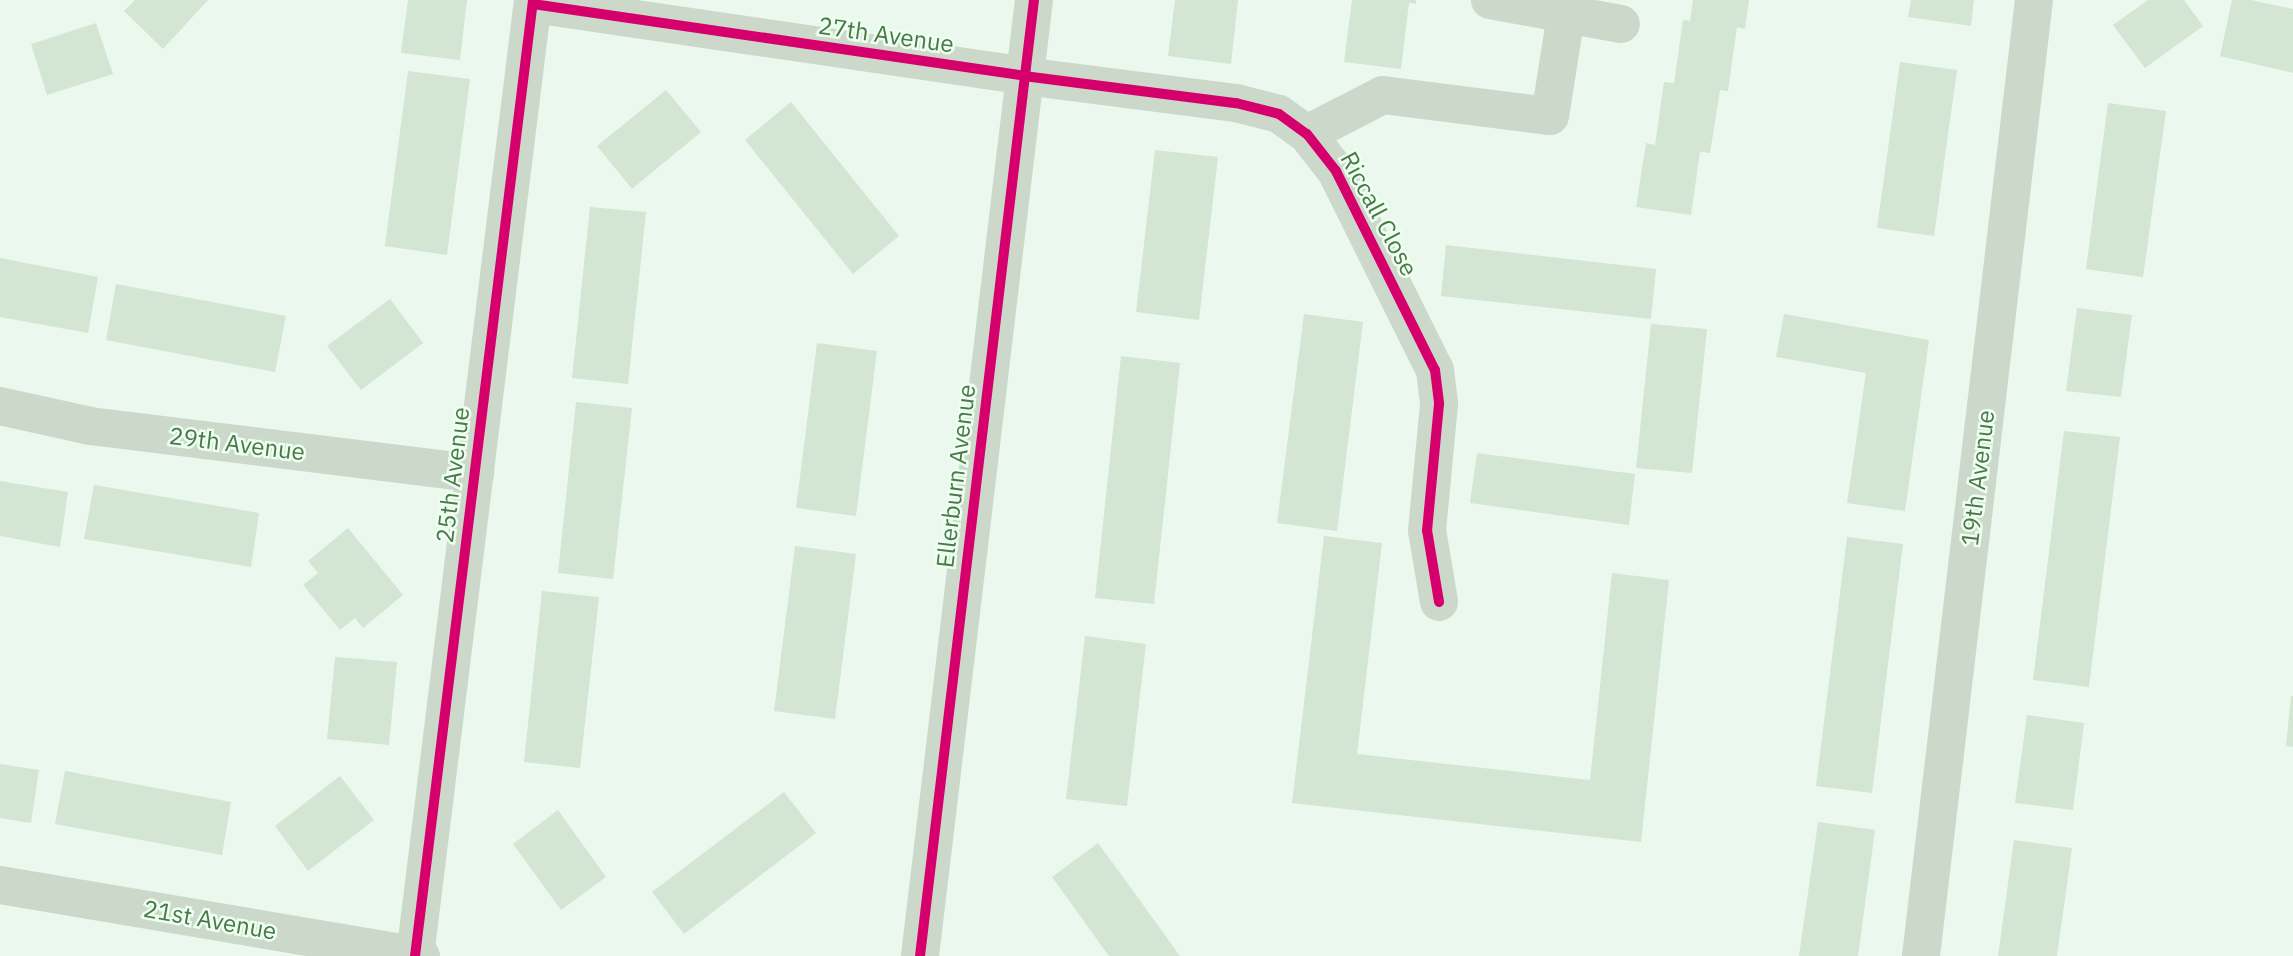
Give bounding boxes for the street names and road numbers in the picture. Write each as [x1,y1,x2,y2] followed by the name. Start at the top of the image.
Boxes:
[816,11,956,59] street label: 27th Avenue
[1334,147,1424,281] street label: Riccall Close
[930,383,982,569] street label: Ellerburn Avenue
[430,405,476,545] street label: 25th Avenue
[1955,408,2001,548] street label: 19th Avenue
[167,421,307,467] street label: 29th Avenue
[141,894,279,946] street label: 21st Avenue

